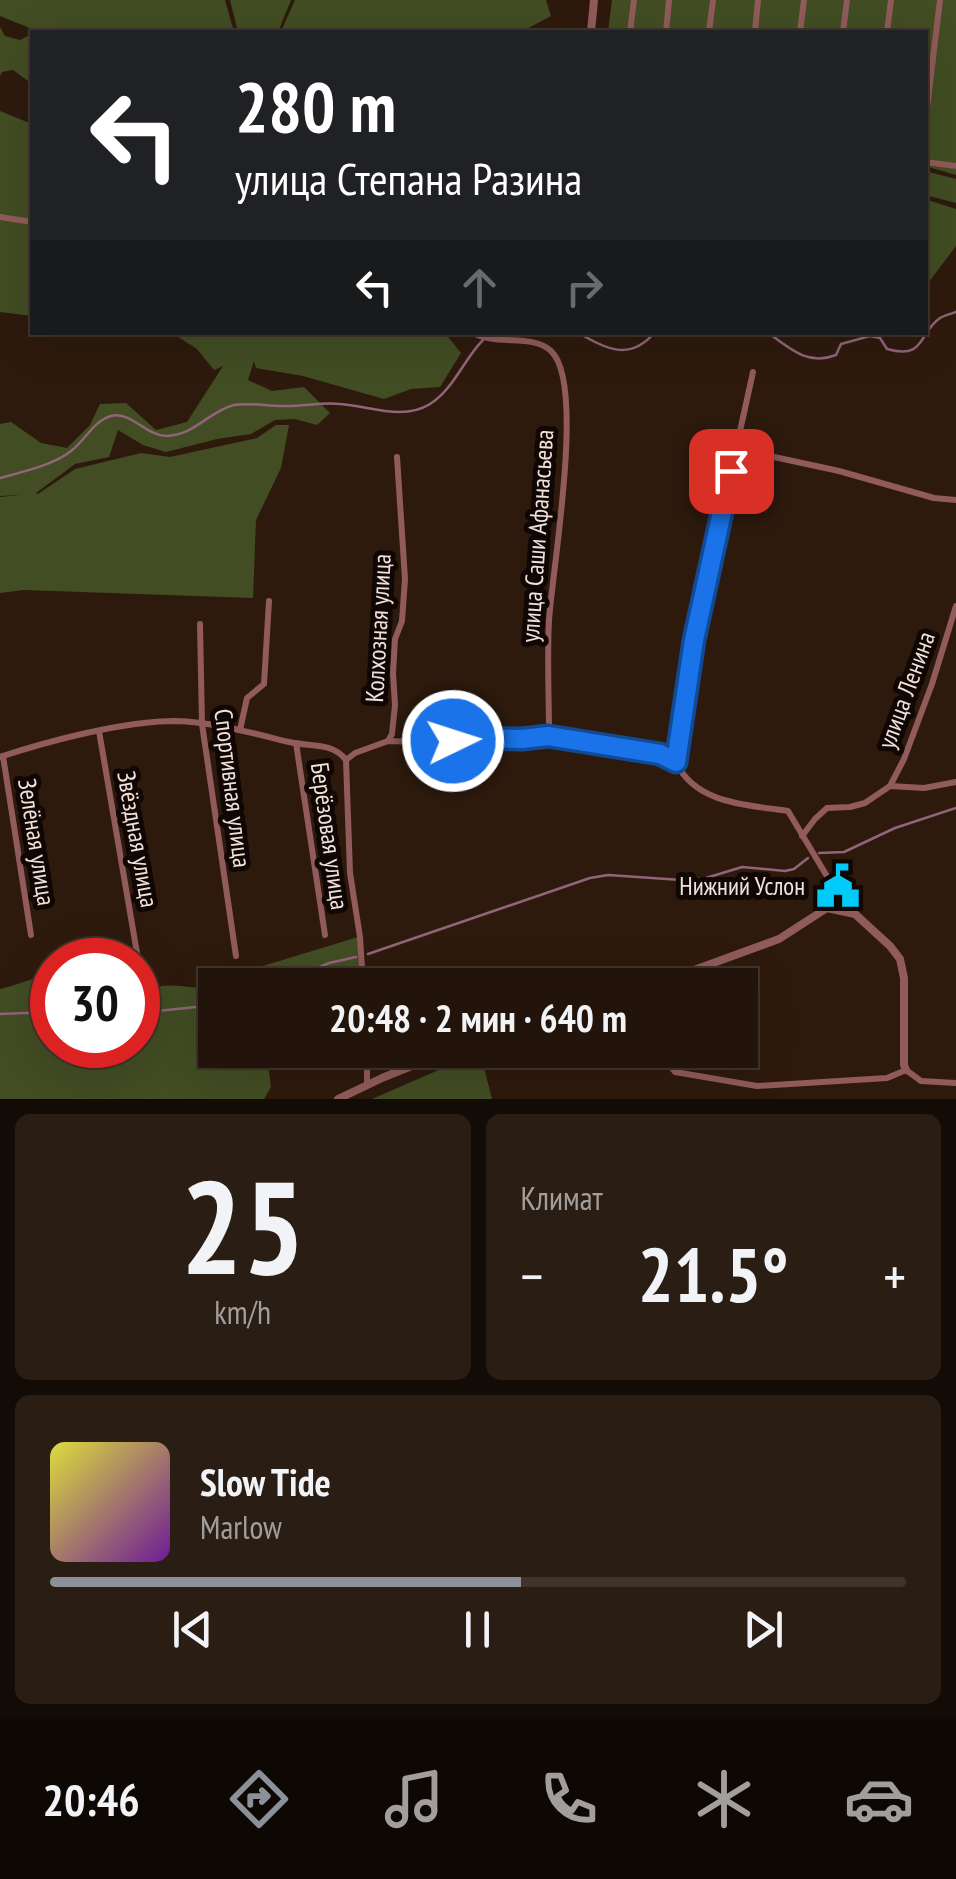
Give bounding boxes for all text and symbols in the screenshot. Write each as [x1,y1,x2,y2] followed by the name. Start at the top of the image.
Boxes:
[235,61,396,151] text: 280 m
[70,70,200,200] icon: left
[235,149,582,207] text: улица Степана Разина
[347,260,402,315] icon: left
[452,260,507,315] icon: ahead
[557,260,612,315] icon: right
[514,429,560,643] street label: улица Саши Афанасьева
[689,429,774,514] pin
[704,444,759,499] icon: arrive
[358,553,398,703] street label: Колхозная улица
[870,627,942,753] street label: улица Ленина
[401,689,505,793] position arrow
[207,707,259,869] street label: Спортивная улица
[304,760,356,912] street label: Берёзовая улица
[110,768,166,910] street label: Звёздная улица
[11,776,63,908] street label: Зелёная улица
[814,862,862,910] public building icon: Нижний Услон
[679,870,805,902] place label: Нижний Услон
[30,938,160,1068] speed limit sign: 30
[329,993,627,1042] text: 20:48 · 2 мин · 640 m
[181,1142,305,1310] text: 25
[521,1177,603,1219] text: Климат
[638,1226,789,1323] text: 21.5°
[521,1240,543,1311] text: −
[883,1240,906,1311] text: +
[214,1291,271,1333] text: km/h
[200,1457,331,1506] text: Slow Tide
[200,1506,282,1548] text: Marlow
[165,1602,220,1657] icon: previous
[450,1602,505,1657] icon: pause
[736,1602,791,1657] icon: next
[224,1764,294,1834] icon: directions
[379,1764,449,1834] icon: music
[534,1764,604,1834] icon: phone
[689,1764,759,1834] icon: climate
[844,1764,914,1834] icon: car
[42,1770,140,1828] text: 20:46

